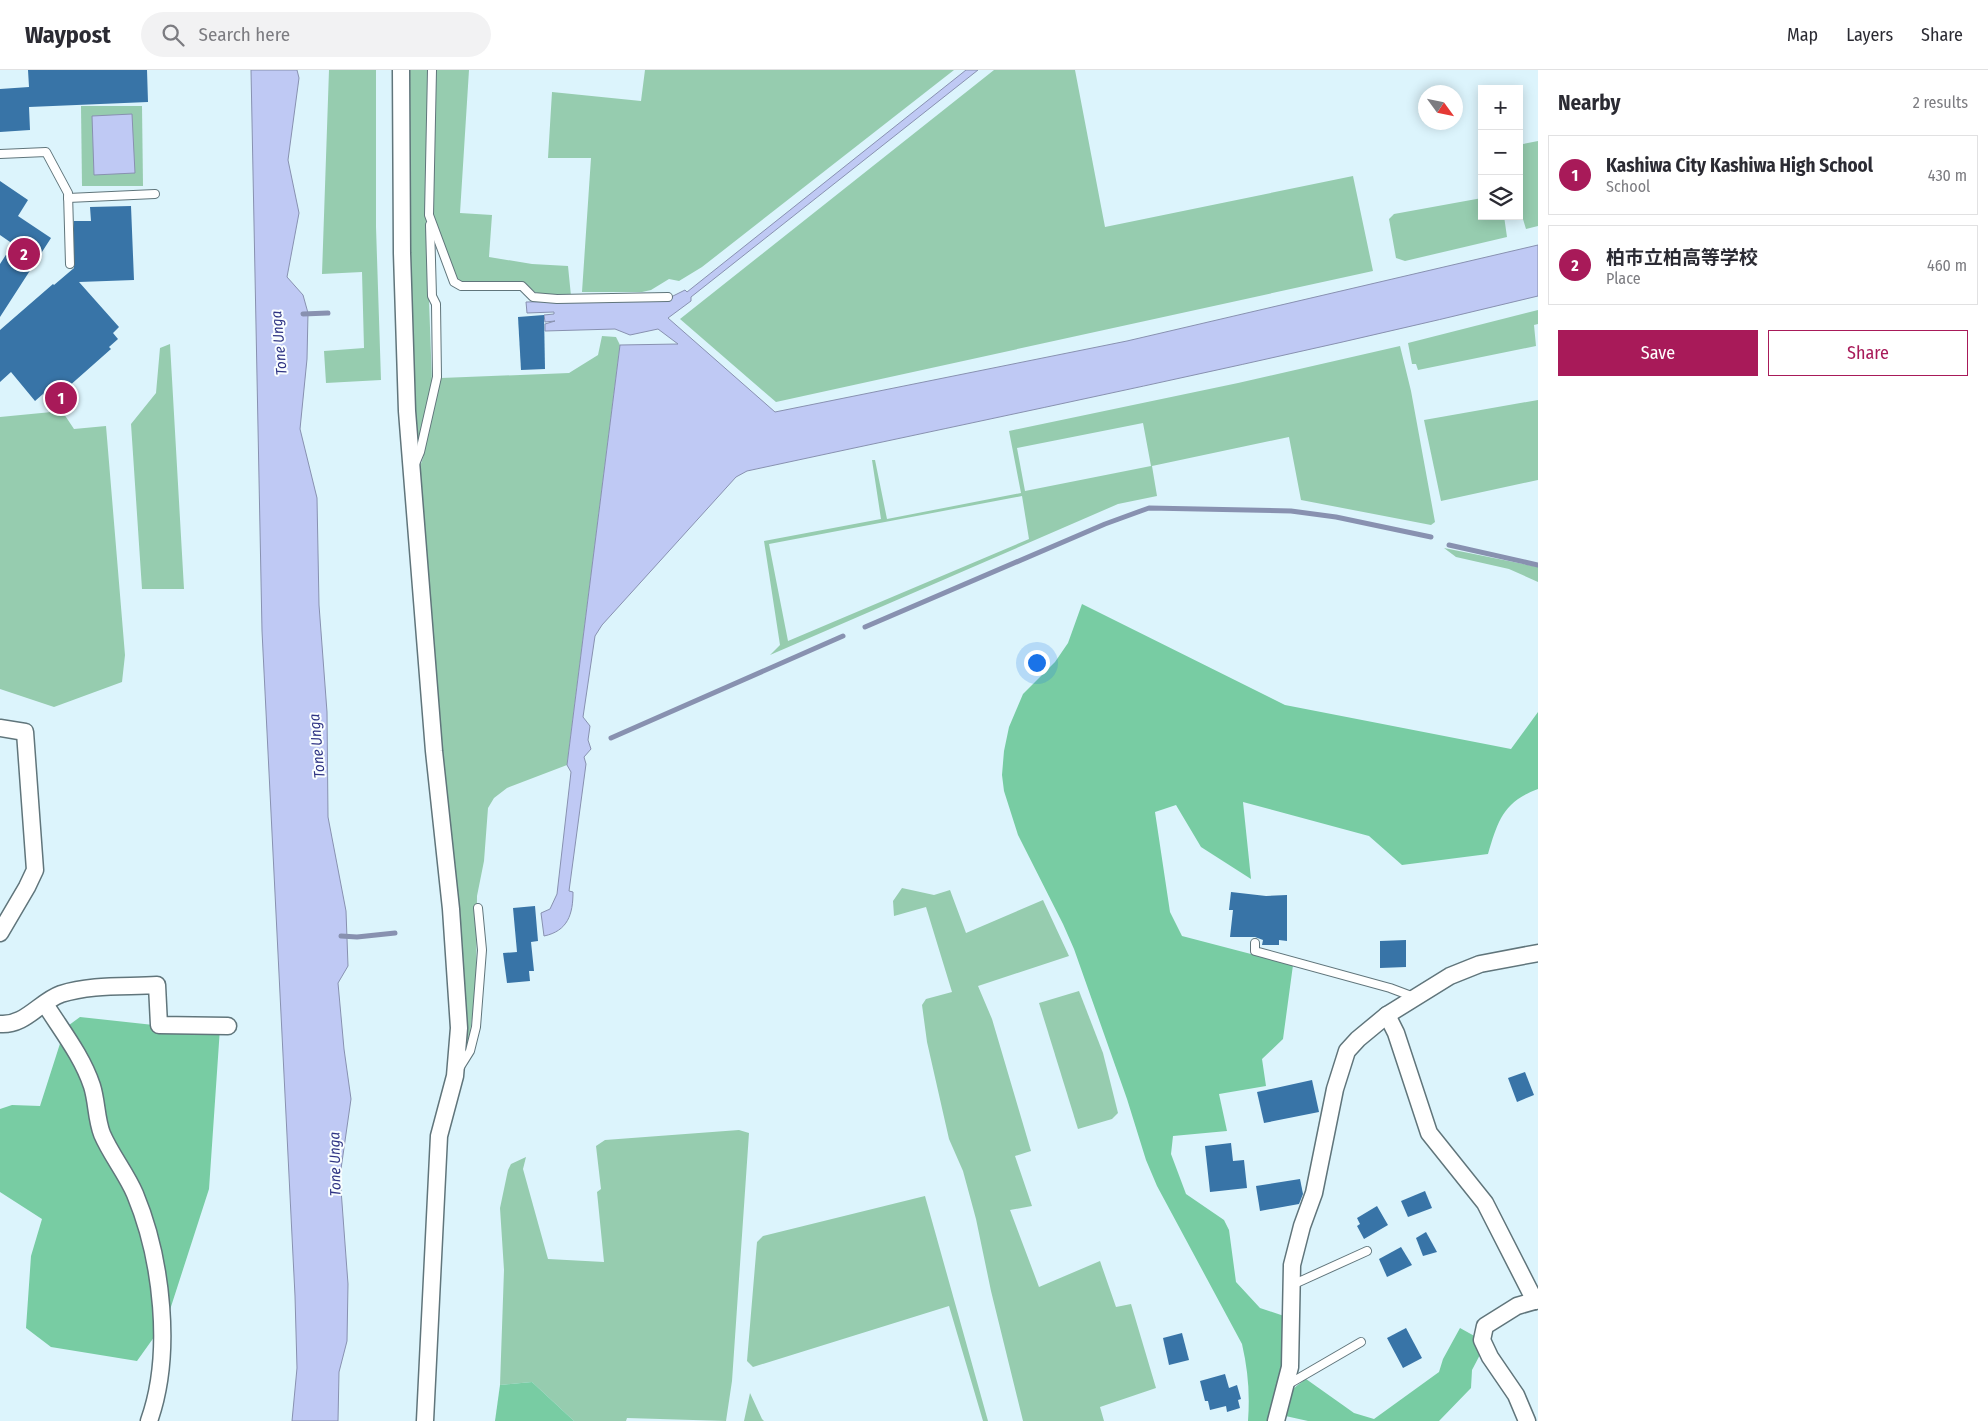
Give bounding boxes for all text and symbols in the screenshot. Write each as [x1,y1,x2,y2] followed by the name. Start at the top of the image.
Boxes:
[141,12,491,57] search box
[25,21,111,49] text: Waypost
[159,21,187,49] icon: search
[199,23,290,46] text: Search here
[1787,24,1818,46] text: Map
[1846,24,1893,46] text: Layers
[1921,24,1963,46] text: Share
[1418,85,1463,130] north arrow
[1478,85,1523,220] map controls
[1478,85,1523,130] button: +
[1558,90,1620,116] text: Nearby
[1913,93,1968,112] text: 2 results
[1478,130,1523,175] button: −
[1606,154,1873,177] text: Kashiwa City Kashiwa High School
[1572,166,1578,185] text: 1
[1928,166,1967,185] text: 430 m
[1478,175,1523,220] button: layers
[1606,177,1650,196] text: School
[8,235,40,273] pin: 2
[1606,246,1758,269] text: 柏市立柏高等学校
[1571,256,1579,275] text: 2
[1927,256,1967,275] text: 460 m
[1606,269,1641,288] text: Place
[267,310,291,376] water label: Tone Unga
[1558,330,1758,376] button: Save
[1768,330,1968,376] button: Share
[45,379,77,417] pin: 1
[1024,650,1050,676] your location
[305,713,329,779] water label: Tone Unga
[325,1131,345,1196] water label: Tone Unga

